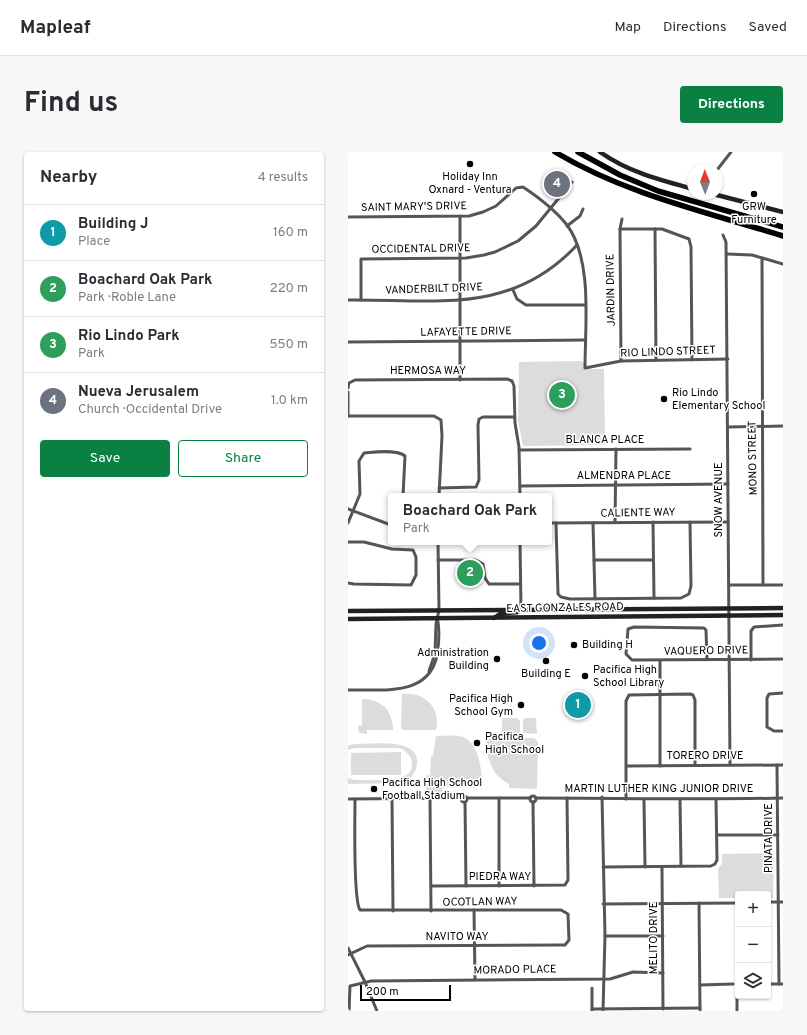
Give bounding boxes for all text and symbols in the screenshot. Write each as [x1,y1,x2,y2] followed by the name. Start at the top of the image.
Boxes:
[20,16,91,40] text: Mapleaf
[615,19,641,36] text: Map
[663,19,727,36] text: Directions
[749,19,787,36] text: Saved
[24,86,118,122] text: Find us
[680,86,783,123] button: Directions
[465,159,475,169] marker: Holiday Inn Oxnard - Ventura
[687,164,723,200] north arrow
[40,167,97,189] text: Nearby
[544,169,570,199] pin: 4
[258,170,308,186] text: 4 results
[428,170,512,197] place label: Holiday Inn Oxnard - Ventura
[749,189,759,199] marker: GRW Furniture
[361,199,467,215] street label: SAINT MARY'S DRIVE
[731,200,777,227] place label: GRW Furniture
[78,215,148,234] text: Building J
[50,225,56,241] text: 1
[273,225,308,241] text: 160 m
[78,234,110,250] text: Place
[371,241,471,257] street label: OCCIDENTAL DRIVE
[603,254,619,326] street label: JARDIN DRIVE
[78,271,212,290] text: Boachard Oak Park
[385,280,483,298] street label: VANDERBILT DRIVE
[49,281,57,297] text: 2
[270,281,308,297] text: 220 m
[78,290,176,306] text: Park · Roble Lane
[420,324,512,340] street label: LAFAYETTE DRIVE
[78,327,180,346] text: Rio Lindo Park
[49,337,57,353] text: 3
[269,337,308,353] text: 550 m
[620,343,716,361] street label: RIO LINDO STREET
[78,346,105,362] text: Park
[390,364,466,378] street label: HERMOSA WAY
[549,380,575,410] pin: 3
[78,383,199,402] text: Nueva Jerusalem
[672,386,765,413] place label: Rio Lindo Elementary School
[49,393,57,409] text: 4
[271,393,308,409] text: 1.0 km
[659,394,669,404] marker: Rio Lindo Elementary School
[78,402,222,418] text: Church · Occidental Drive
[745,421,761,495] street label: MONO STREET
[566,433,644,447] street label: BLANCA PLACE
[40,440,170,477] button: Save
[178,440,308,477] button: Share
[712,462,726,538] street label: SNOW AVENUE
[577,469,671,483] street label: ALMENDRA PLACE
[388,493,552,545] popup
[403,502,537,521] text: Boachard Oak Park
[600,505,676,521] street label: CALIENTE WAY
[403,521,430,537] text: Park
[457,558,483,588] pin: 2
[506,600,624,616] street label: EAST GONZALES ROAD
[529,633,549,653] your location
[582,638,633,652] place label: Building H
[569,640,579,650] marker: Building H
[664,643,748,659] street label: VAQUERO DRIVE
[417,646,489,673] place label: Administration Building
[492,654,502,664] marker: Administration Building
[541,656,551,666] marker: Building E
[593,663,665,690] place label: Pacifica High School Library
[521,667,571,681] place label: Building E
[580,671,590,681] marker: Pacifica High School Library
[565,690,591,720] pin: 1
[449,692,513,719] place label: Pacifica High School Gym
[516,700,526,710] marker: Pacifica High School Gym
[485,730,544,757] place label: Pacifica High School
[472,738,482,748] marker: Pacifica High School
[666,749,744,763] street label: TORERO DRIVE
[382,776,482,803] place label: Pacifica High School Football Stadium
[565,782,753,796] street label: MARTIN LUTHER KING JUNIOR DRIVE
[369,784,379,794] marker: Pacifica High School Football Stadium
[762,803,776,873] street label: PINATA DRIVE
[469,870,531,884] street label: PIEDRA WAY
[735,891,771,999] map controls
[735,891,771,927] button: +
[442,894,518,910] street label: OCOTLAN WAY
[647,902,661,974] street label: MELITO DRIVE
[735,927,771,963] button: −
[426,930,488,944] street label: NAVITO WAY
[473,962,557,978] street label: MORADO PLACE
[735,963,771,999] button: layers
[360,983,451,1002] scale bar
[366,985,399,999] text: 200 m

